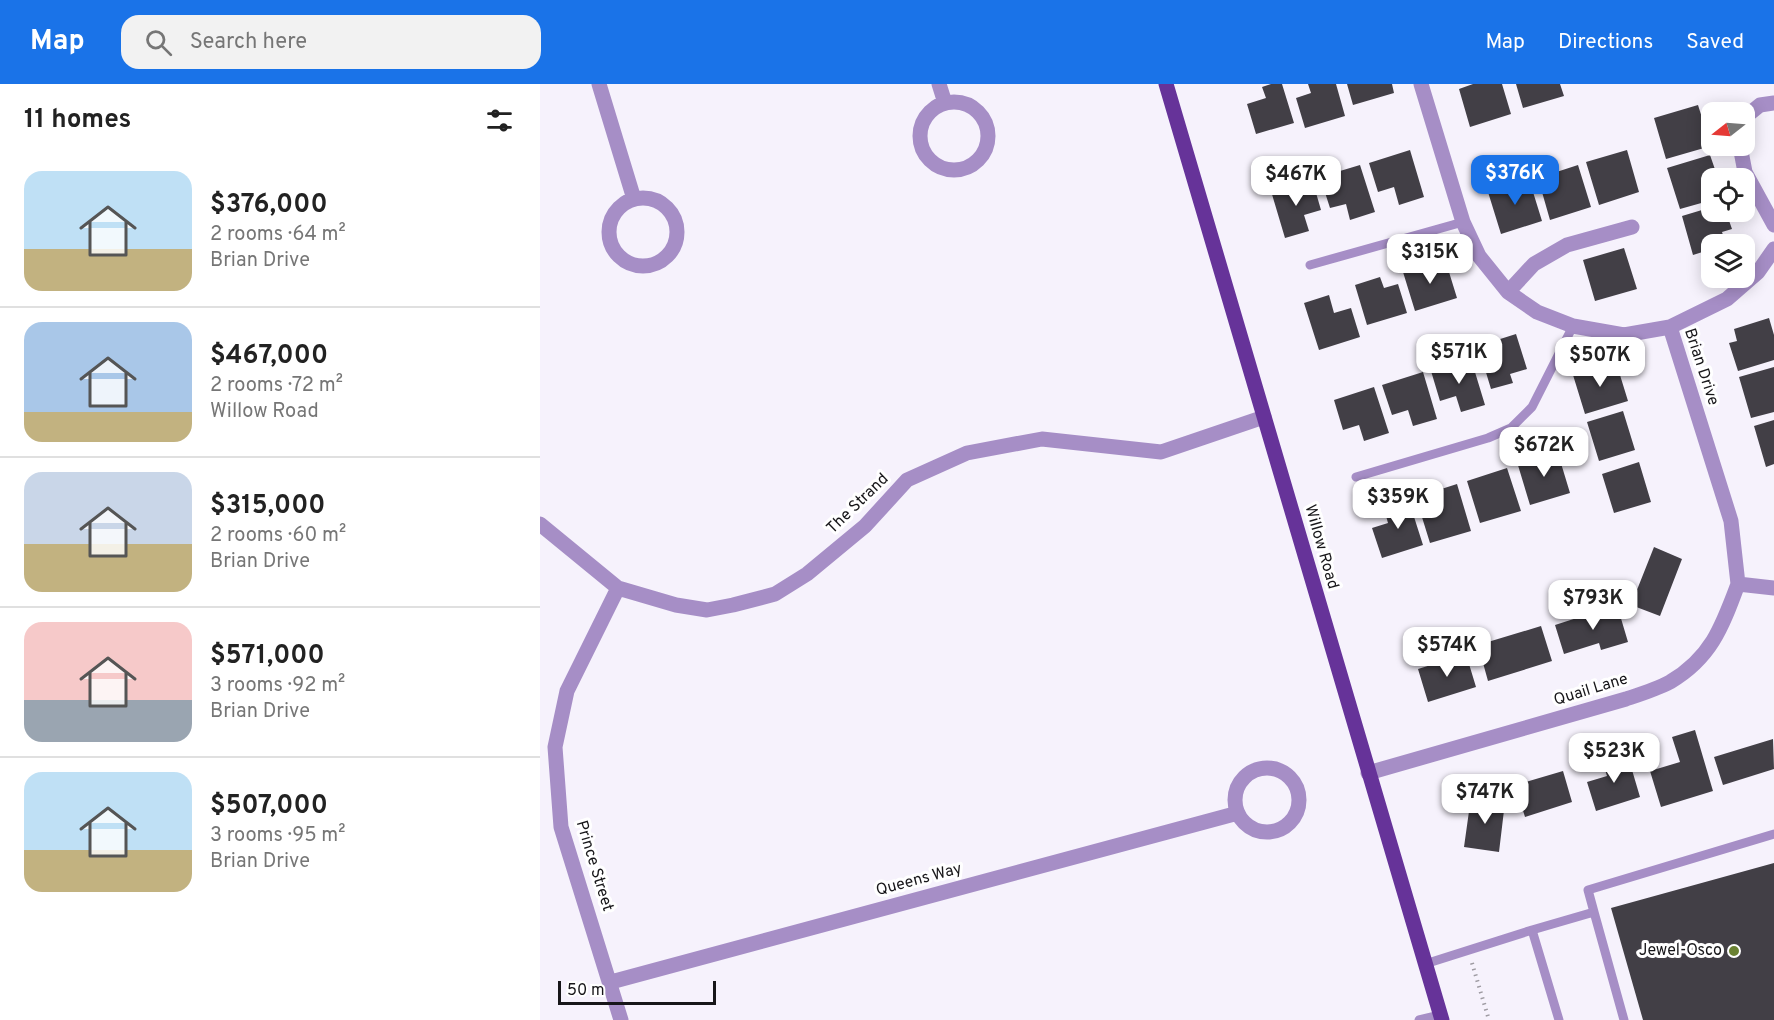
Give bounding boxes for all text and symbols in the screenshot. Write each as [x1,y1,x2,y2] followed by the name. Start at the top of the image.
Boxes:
[121,15,541,69] search box
[30,24,85,60] text: Map
[142,26,175,59] icon: search
[190,29,307,56] text: Search here
[1485,29,1525,56] text: Map
[1558,29,1653,56] text: Directions
[1686,29,1744,56] text: Saved
[1701,102,1755,156] north arrow
[1701,102,1755,288] map controls
[24,104,131,137] text: 11 homes
[483,104,516,137] icon: filters
[1473,155,1557,206] pin: $376K
[1254,156,1338,207] pin: $467K
[1485,161,1545,187] text: $376K
[1265,162,1327,188] text: $467K
[1701,168,1755,222] button: locate
[210,189,328,222] text: $376,000
[72,195,144,267] icon: home
[210,222,346,248] text: 2 rooms · 64 m²
[1388,234,1472,285] pin: $315K
[1701,234,1755,288] button: layers
[1401,240,1459,266] text: $315K
[210,248,310,274] text: Brian Drive
[1679,326,1723,408] street label: Brian Drive
[1417,334,1501,385] pin: $571K
[1558,337,1642,388] pin: $507K
[210,340,328,373] text: $467,000
[1430,340,1488,366] text: $571K
[1569,343,1631,369] text: $507K
[72,346,144,418] icon: home
[210,373,343,399] text: 2 rooms · 72 m²
[210,399,319,425] text: Willow Road
[1502,427,1586,478] pin: $672K
[1513,433,1575,459] text: $672K
[823,470,893,538] street label: The Strand
[1356,479,1440,530] pin: $359K
[1367,485,1429,511] text: $359K
[210,490,325,523] text: $315,000
[72,496,144,568] icon: home
[1299,502,1343,592] street label: Willow Road
[210,523,346,549] text: 2 rooms · 60 m²
[210,549,310,575] text: Brian Drive
[1551,580,1635,631] pin: $793K
[1562,586,1624,612] text: $793K
[1405,627,1489,678] pin: $574K
[1417,633,1477,659] text: $574K
[210,640,325,673] text: $571,000
[72,646,144,718] icon: home
[1551,669,1631,711] street label: Quail Lane
[210,673,345,699] text: 3 rooms · 92 m²
[210,699,310,725] text: Brian Drive
[1572,733,1656,784] pin: $523K
[1583,739,1645,765] text: $523K
[1443,774,1527,825] pin: $747K
[1456,780,1514,806] text: $747K
[210,790,328,823] text: $507,000
[72,796,144,868] icon: home
[571,818,617,914] street label: Prince Street
[210,823,346,849] text: 3 rooms · 95 m²
[210,849,310,875] text: Brian Drive
[874,859,964,901] street label: Queens Way
[1639,941,1722,961] place label: Jewel-Osco
[1727,944,1741,958] marker: Jewel-Osco
[558,978,716,1006] scale bar
[567,981,605,1001] text: 50 m

